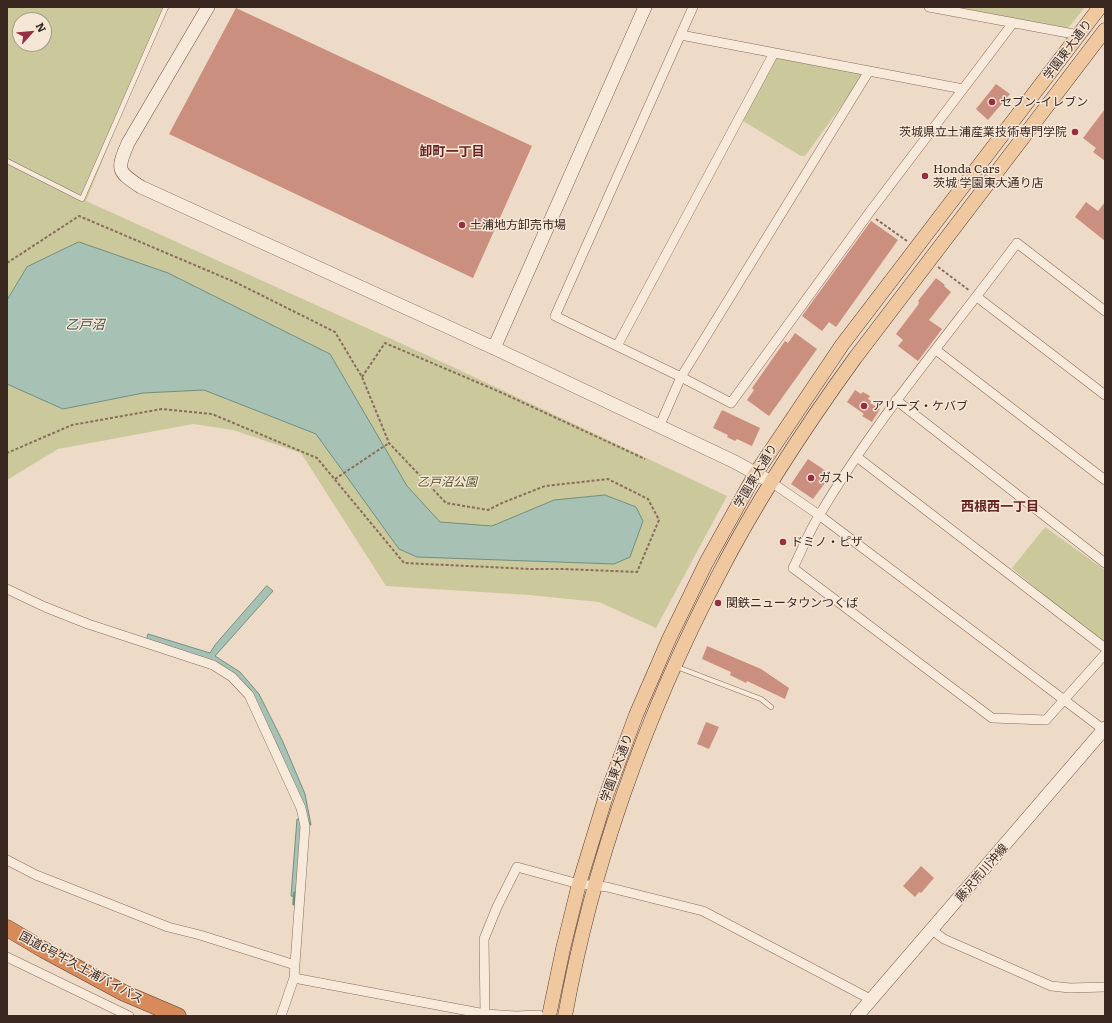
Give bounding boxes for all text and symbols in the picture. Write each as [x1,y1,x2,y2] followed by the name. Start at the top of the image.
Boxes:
[12,12,52,52] north arrow
[1041,17,1095,83] street label: 学園東大通り
[33,19,51,35] text: N
[1000,95,1088,109] place label: セブン-イレブン
[987,97,997,107] marker: セブン-イレブン
[899,125,1067,139] place label: 茨城県立土浦産業技術専門学院
[1070,127,1080,137] marker: 茨城県立土浦産業技術専門学院
[420,144,484,160] district label: 卸町一丁目
[933,162,1043,190] place label: Honda Cars 茨城 学園東大通り店
[920,171,930,181] marker: Honda Cars 茨城 学園東大通り店
[470,218,566,232] place label: 土浦地方卸売市場
[457,220,467,230] marker: 土浦地方卸売市場
[66,317,104,333] water label: 乙戸沼
[872,399,968,413] place label: アリーズ・ケバブ
[859,401,869,411] marker: アリーズ・ケバブ
[731,441,781,511] street label: 学園東大通り
[819,471,855,485] place label: ガスト
[806,473,816,483] marker: ガスト
[417,475,477,489] park label: 乙戸沼公園
[961,499,1039,515] district label: 西根西一丁目
[791,535,863,549] place label: ドミノ・ピザ
[778,537,788,547] marker: ドミノ・ピザ
[726,596,858,610] place label: 関鉄ニュータウンつくば
[713,598,723,608] marker: 関鉄ニュータウンつくば
[598,732,636,804] street label: 学園東大通り
[953,841,1011,905] street label: 藤沢荒川沖線
[17,929,145,1007] street label: 国道6号牛久土浦バイパス

